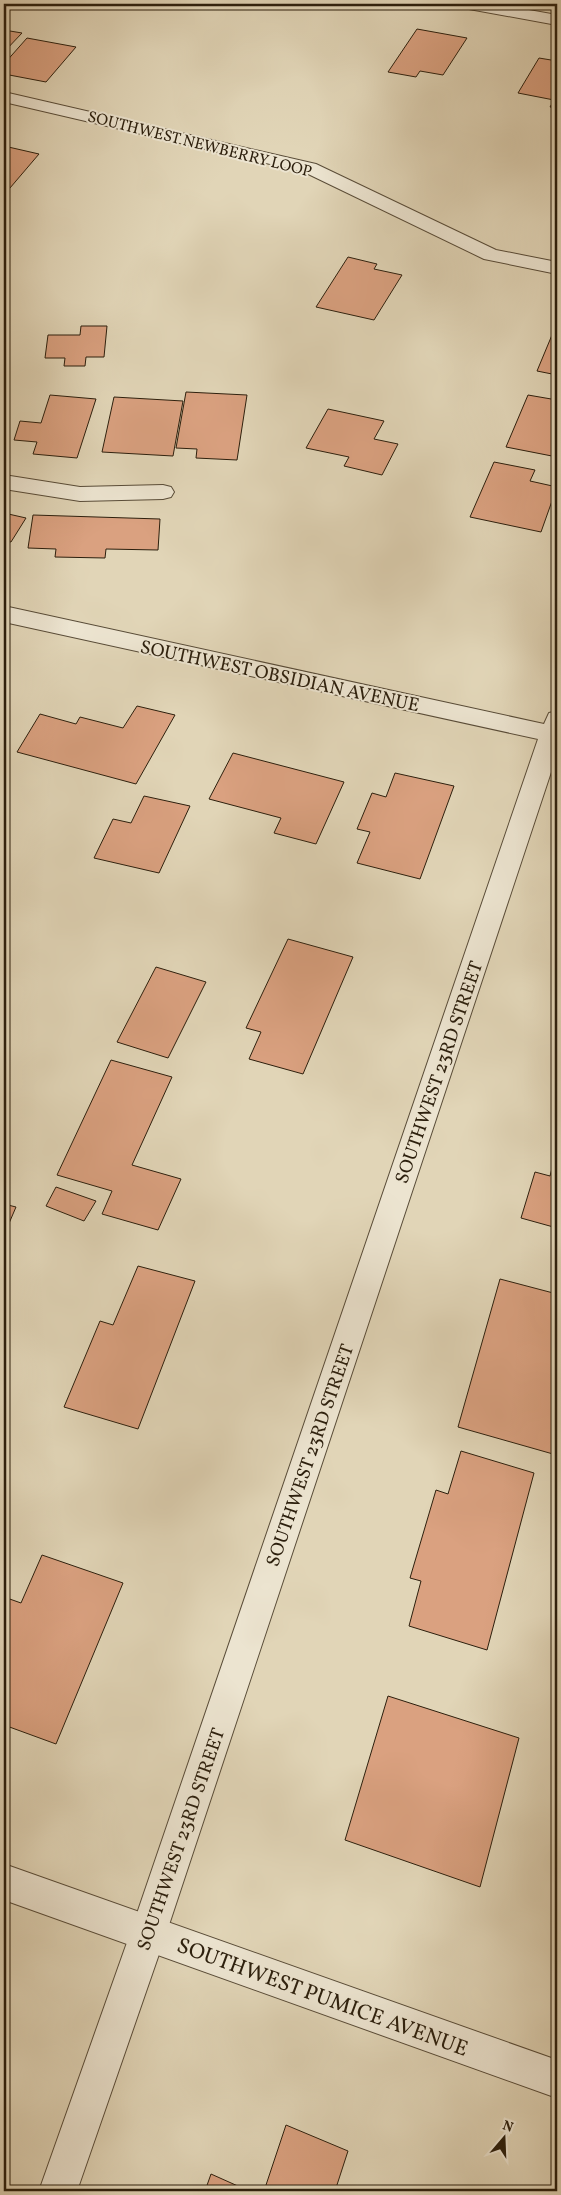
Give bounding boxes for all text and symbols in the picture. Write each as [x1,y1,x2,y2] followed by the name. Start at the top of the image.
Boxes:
[85,106,314,183] street label: SOUTHWEST NEWBERRY LOOP
[138,635,422,719] street label: SOUTHWEST OBSIDIAN AVENUE
[390,958,490,1187] street label: SOUTHWEST 23RD STREET
[261,1341,361,1570] street label: SOUTHWEST 23RD STREET
[132,1725,232,1954] street label: SOUTHWEST 23RD STREET
[172,1931,472,2066] street label: SOUTHWEST PUMICE AVENUE
[478,2112,528,2162] north arrow
[500,2116,516,2138] text: N

